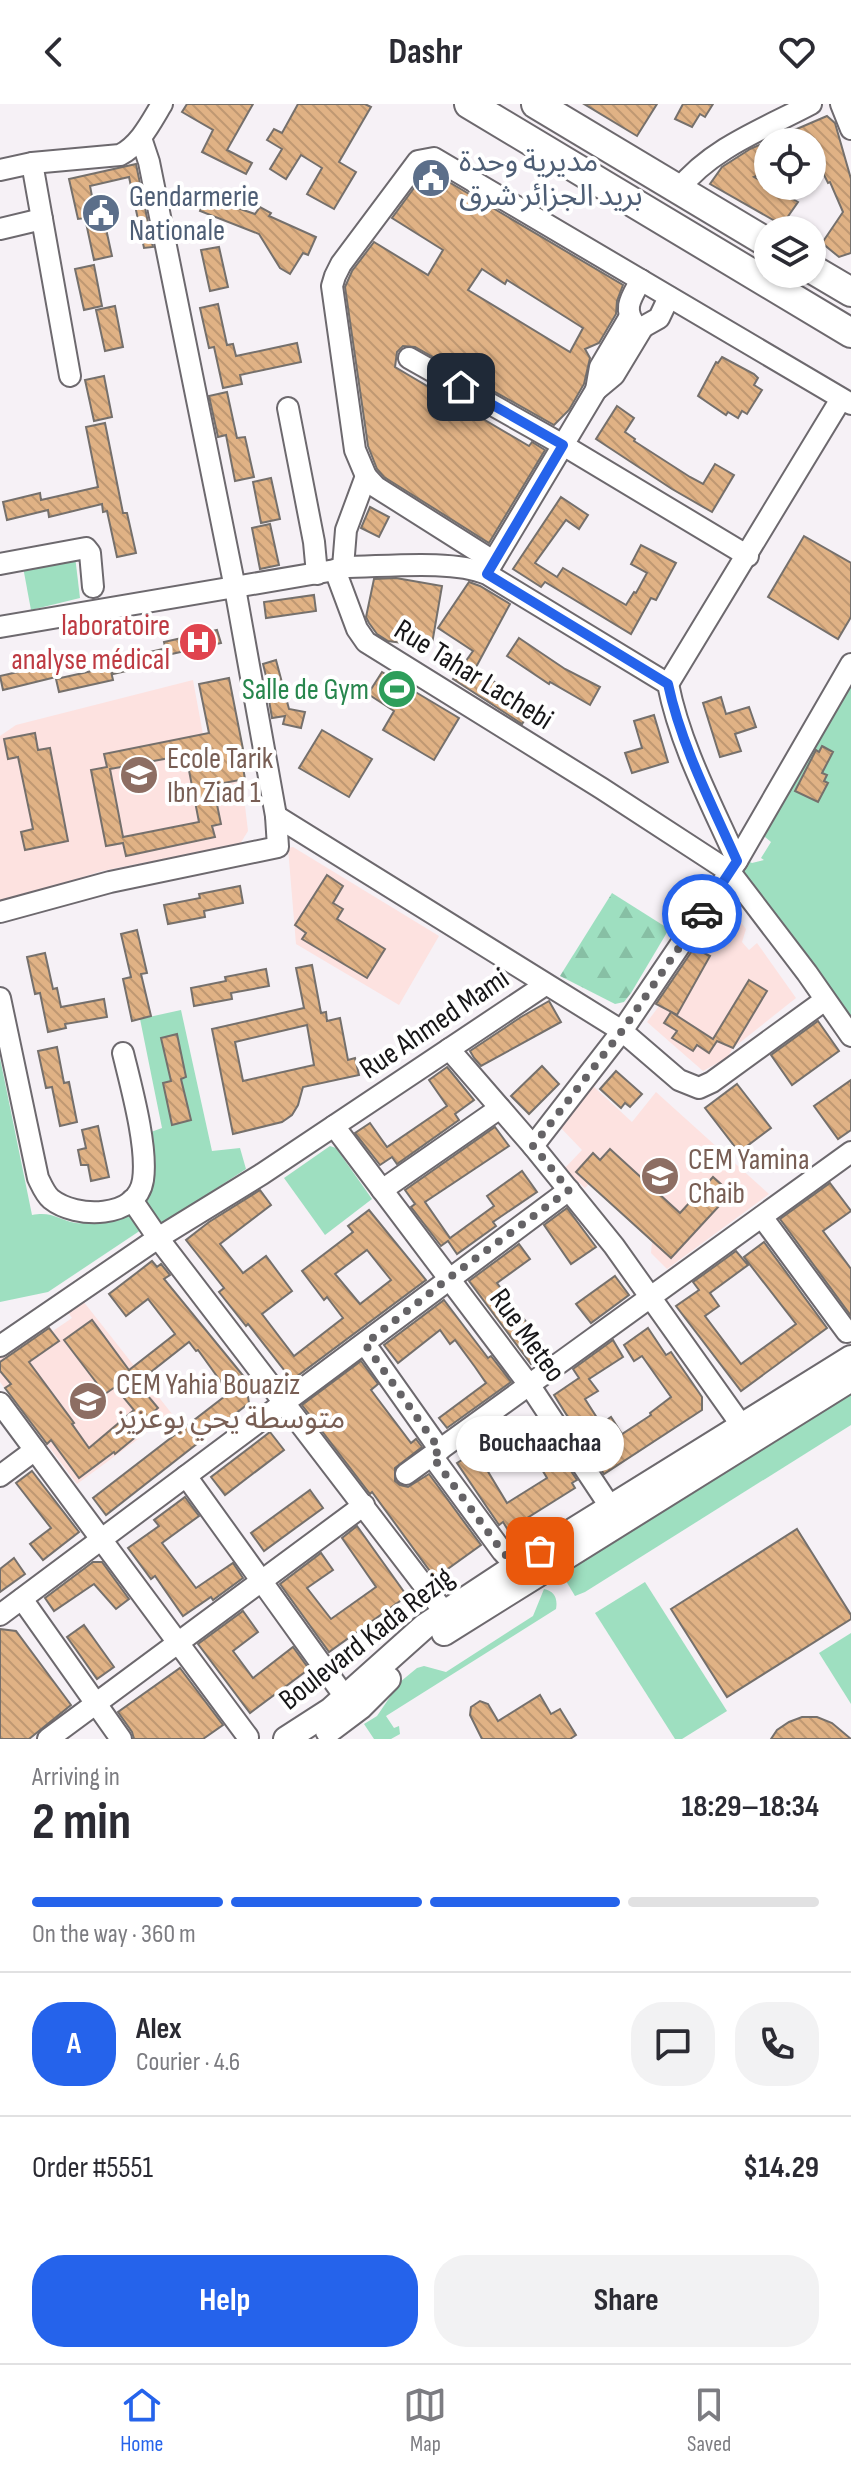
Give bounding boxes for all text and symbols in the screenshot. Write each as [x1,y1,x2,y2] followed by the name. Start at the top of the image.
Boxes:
[32,30,76,74] icon: back
[775,30,819,74] icon: heart
[388,31,463,74] text: Dashr
[754,128,826,288] map controls
[754,128,826,200] button: locate
[459,144,643,214] place label: مديرية وحدة بريد الجزائر شرق
[410,157,452,199] public building icon: مديرية وحدة بريد الجزائر شرق
[129,179,259,249] place label: Gendarmerie Nationale
[80,192,122,234] public building icon: Gendarmerie Nationale
[754,216,826,288] button: layers
[427,353,495,421] pin
[439,365,483,409] icon: home
[11,608,170,678] place label: laboratoire analyse médical
[387,612,559,738] street label: Rue Tahar Lachebi
[177,621,219,663] hospital icon: laboratoire analyse médical
[376,668,418,710] sports icon: Salle de Gym
[242,672,369,708] place label: Salle de Gym
[167,741,274,811] place label: Ecole Tarik Ibn Ziad 1
[118,754,160,796] school or university icon: Ecole Tarik Ibn Ziad 1
[662,874,742,954] courier
[680,892,724,936] icon: car
[353,961,516,1087] street label: Rue Ahmed Mami
[688,1142,810,1212] place label: CEM Yamina Chaib
[639,1155,681,1197] school or university icon: CEM Yamina Chaib
[481,1282,573,1389] street label: Rue Meteo
[115,1367,345,1441] place label: CEM Yahia Bouaziz متوسطة يحي بوعزيز
[67,1380,109,1422] school or university icon: CEM Yahia Bouaziz متوسطة يحي بوعزيز
[456,1415,624,1471] callout: Bouchaachaa
[479,1428,601,1459] text: Bouchaachaa
[506,1517,574,1585] pin
[518,1529,562,1573] icon: bag
[272,1559,461,1718] street label: Boulevard Kada Rezig
[32,1762,120,1793] text: Arriving in
[682,1789,819,1825] text: 18:29–18:34
[32,1791,131,1854] text: 2 min
[32,1919,196,1950] text: On the way · 360 m
[631,2002,715,2086] button: chat
[735,2002,819,2086] button: phone
[136,2011,182,2047] text: Alex
[67,2026,81,2062] text: A
[136,2047,240,2078] text: Courier · 4.6
[32,2150,153,2186] text: Order #5551
[743,2150,819,2186] text: $14.29
[32,2255,418,2347] button: Help
[434,2255,819,2347] button: Share
[120,2383,164,2458] tab: Home
[403,2383,447,2458] tab: Map
[687,2383,731,2458] tab: Saved

